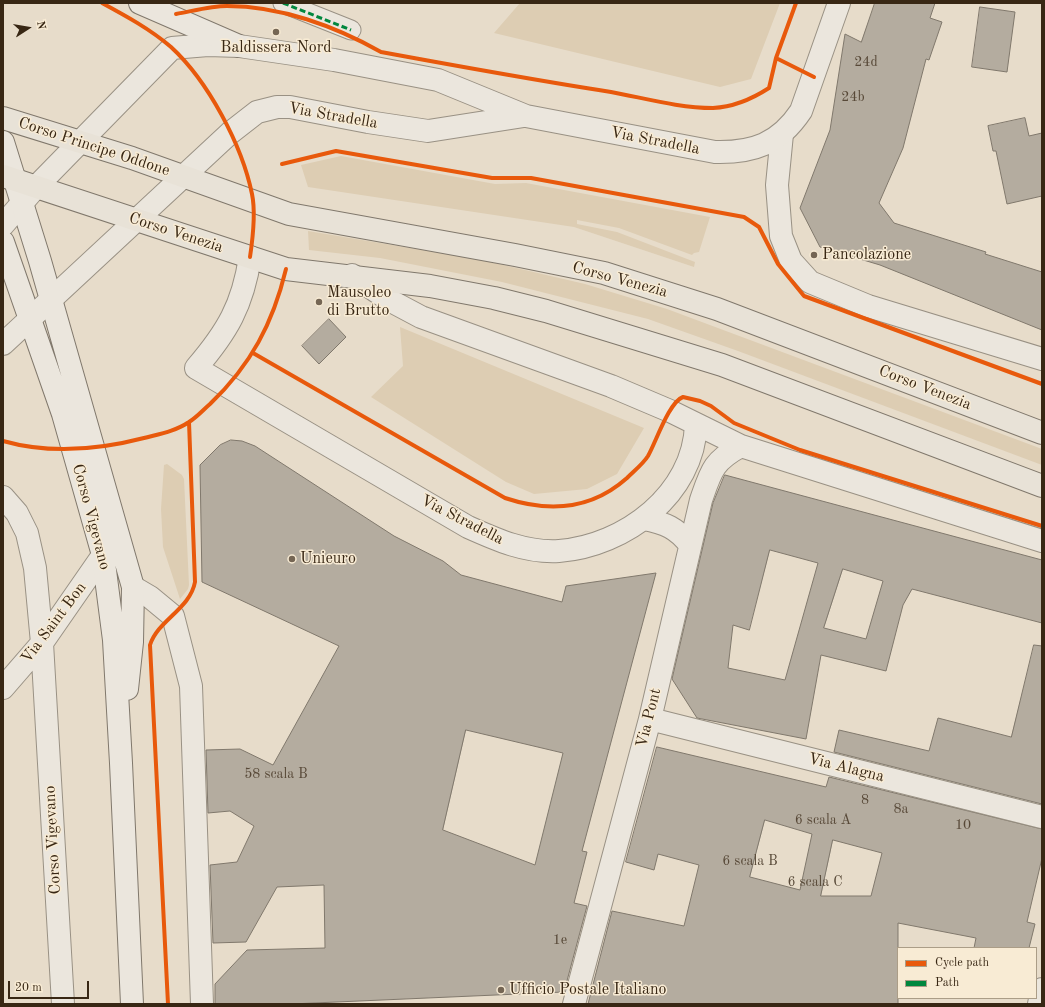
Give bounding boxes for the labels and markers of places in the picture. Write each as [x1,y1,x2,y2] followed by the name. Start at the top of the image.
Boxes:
[271,27,281,37] marker: Baldissera Nord
[220,38,332,58] place label: Baldissera Nord
[822,245,911,265] place label: Pancolazione
[809,250,819,260] marker: Pancolazione
[327,283,391,321] place label: Mausoleo di Brutto
[314,297,324,307] marker: Mausoleo di Brutto
[300,549,356,569] place label: Unieuro
[287,554,297,564] marker: Unieuro
[509,980,666,1000] place label: Ufficio Postale Italiano
[496,985,506,995] marker: Ufficio Postale Italiano

